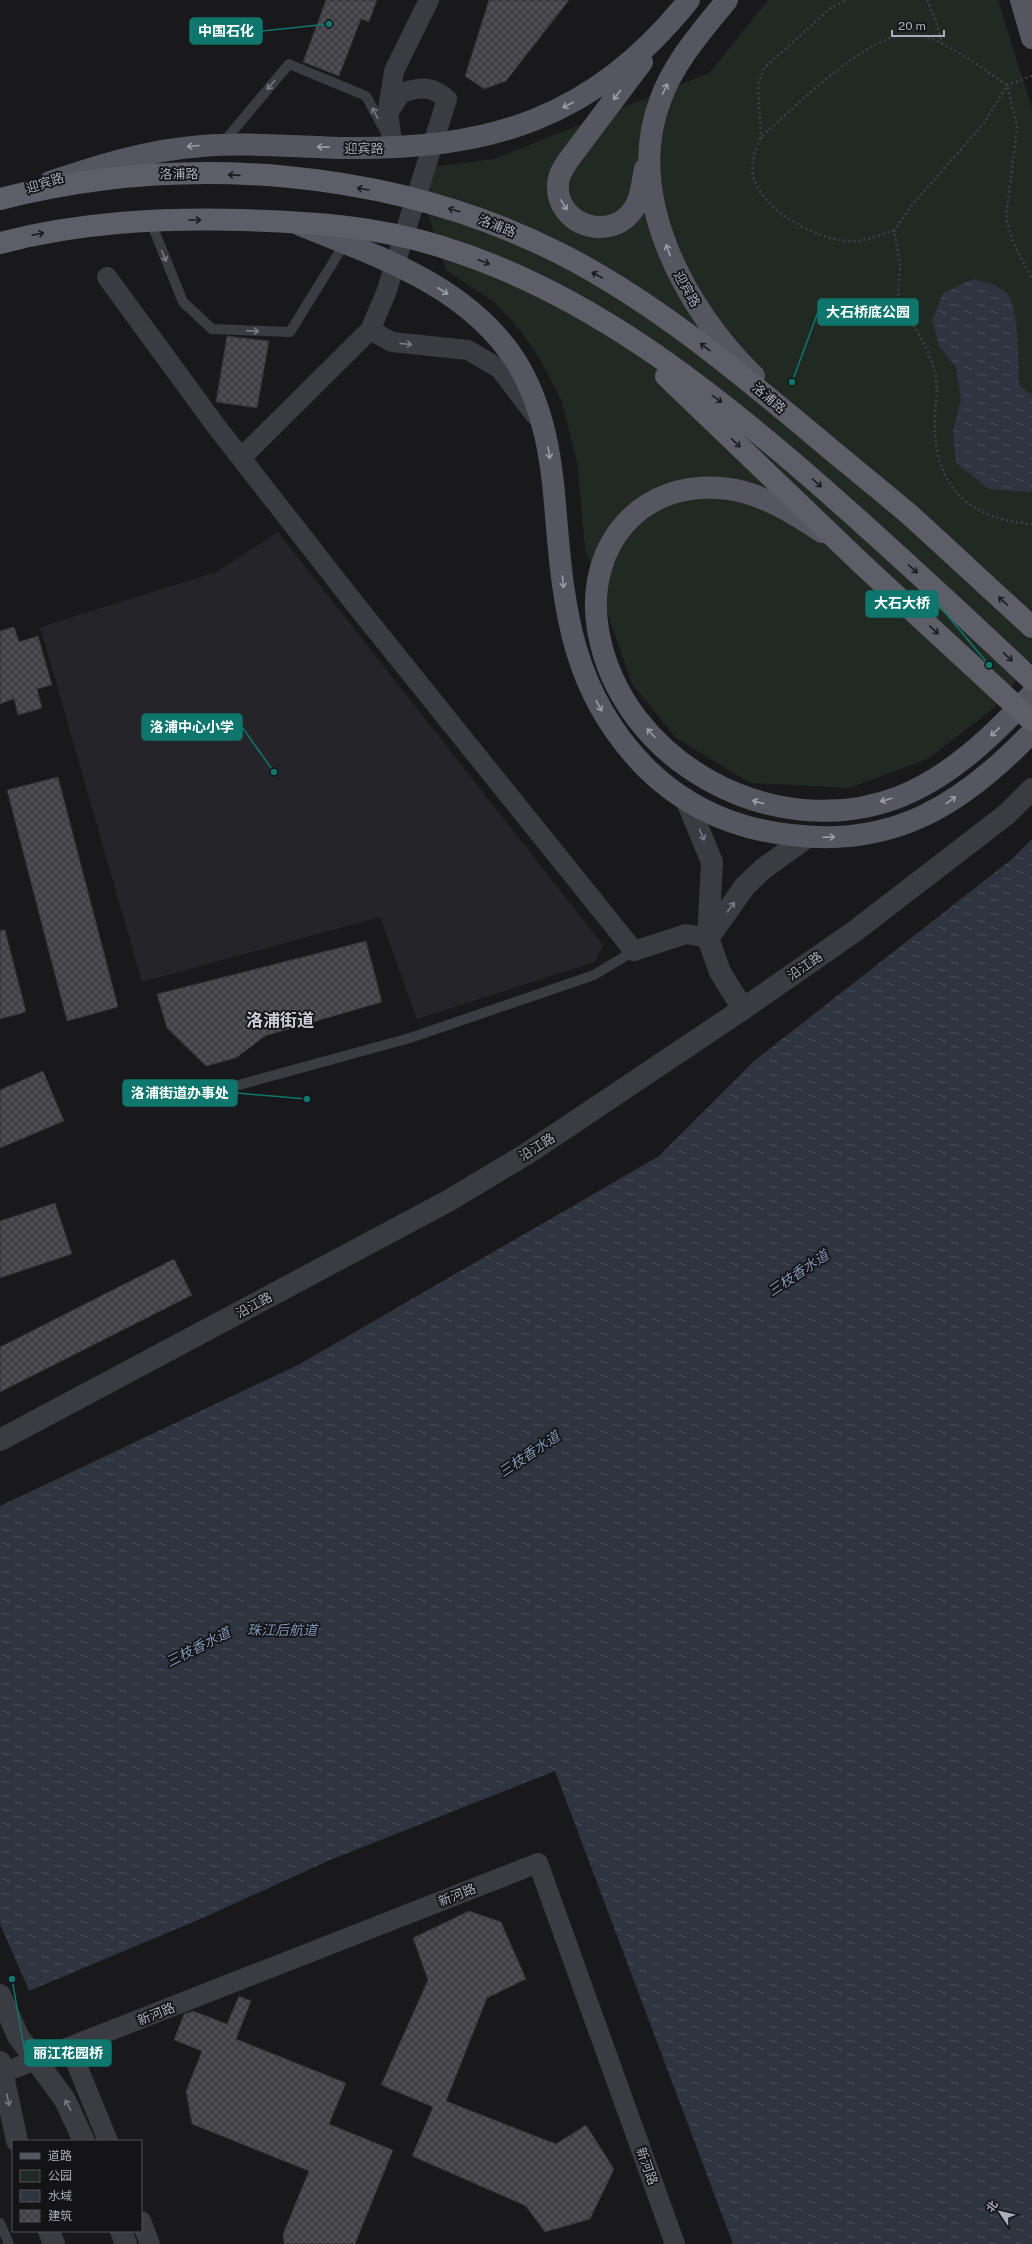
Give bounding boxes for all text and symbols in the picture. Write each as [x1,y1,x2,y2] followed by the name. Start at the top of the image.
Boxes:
[892,12,944,38] scale bar
[190,18,262,44] callout: 中国石化
[898,19,926,33] text: 20 m
[198,23,254,39] text: 中国石化
[267,79,276,90] one-way arrow
[662,84,669,96] one-way arrow
[613,90,621,101] one-way arrow
[562,102,574,109] one-way arrow
[371,107,379,119] one-way arrow
[344,141,384,156] street label: 迎宾路
[187,143,200,150] one-way arrow
[317,144,330,151] one-way arrow
[159,166,199,182] street label: 洛浦路
[24,170,66,196] street label: 迎宾路
[228,171,241,178] one-way arrow
[357,184,370,192] one-way arrow
[560,199,568,211] one-way arrow
[447,206,460,213] one-way arrow
[476,212,518,240] street label: 洛浦路
[188,216,201,224] one-way arrow
[31,230,44,238] one-way arrow
[664,244,671,257] one-way arrow
[161,249,169,261] one-way arrow
[477,258,489,266] one-way arrow
[671,268,703,310] street label: 迎宾路
[591,270,603,278] one-way arrow
[437,287,448,295] one-way arrow
[818,299,918,325] callout: 大石桥底公园
[826,304,910,320] text: 大石桥底公园
[246,327,259,334] one-way arrow
[399,340,412,347] one-way arrow
[700,342,711,351] one-way arrow
[749,380,789,416] street label: 洛浦路
[711,395,722,403] one-way arrow
[731,438,741,447] one-way arrow
[545,446,553,459] one-way arrow
[811,478,822,487] one-way arrow
[908,564,918,573] one-way arrow
[559,575,567,588] one-way arrow
[866,591,938,617] callout: 大石大桥
[874,595,930,611] text: 大石大桥
[998,596,1008,605] one-way arrow
[929,625,939,635] one-way arrow
[1003,653,1013,662] one-way arrow
[595,700,603,712] one-way arrow
[142,714,242,740] callout: 洛浦中心小学
[150,719,234,735] text: 洛浦中心小学
[646,727,655,738] one-way arrow
[990,727,1000,736] one-way arrow
[946,796,957,804] one-way arrow
[880,797,893,804] one-way arrow
[752,798,765,805] one-way arrow
[698,828,706,840] one-way arrow
[822,833,835,841] one-way arrow
[726,901,735,912] one-way arrow
[785,949,825,983] street label: 沿江路
[246,1010,314,1030] district label: 洛浦街道
[123,1080,237,1106] callout: 洛浦街道办事处
[131,1085,229,1101] text: 洛浦街道办事处
[516,1130,558,1164] street label: 沿江路
[765,1246,833,1299] water label: 三枝香水道
[233,1289,275,1321] street label: 沿江路
[496,1427,564,1480] water label: 三枝香水道
[247,1622,319,1638] water label: 珠江后航道
[163,1623,235,1670] water label: 三枝香水道
[436,1881,478,1909] street label: 新河路
[135,2000,177,2028] street label: 新河路
[25,2040,111,2066] callout: 丽江花园桥
[33,2045,103,2061] text: 丽江花园桥
[5,2093,13,2106] one-way arrow
[64,2100,71,2112] one-way arrow
[12,2140,142,2232] legend
[633,2145,661,2187] street label: 新河路
[48,2149,72,2163] text: 道路
[48,2169,72,2183] text: 公园
[48,2189,72,2203] text: 水域
[980,2192,1020,2232] north arrow
[984,2198,1000,2214] text: 北
[48,2209,72,2223] text: 建筑

